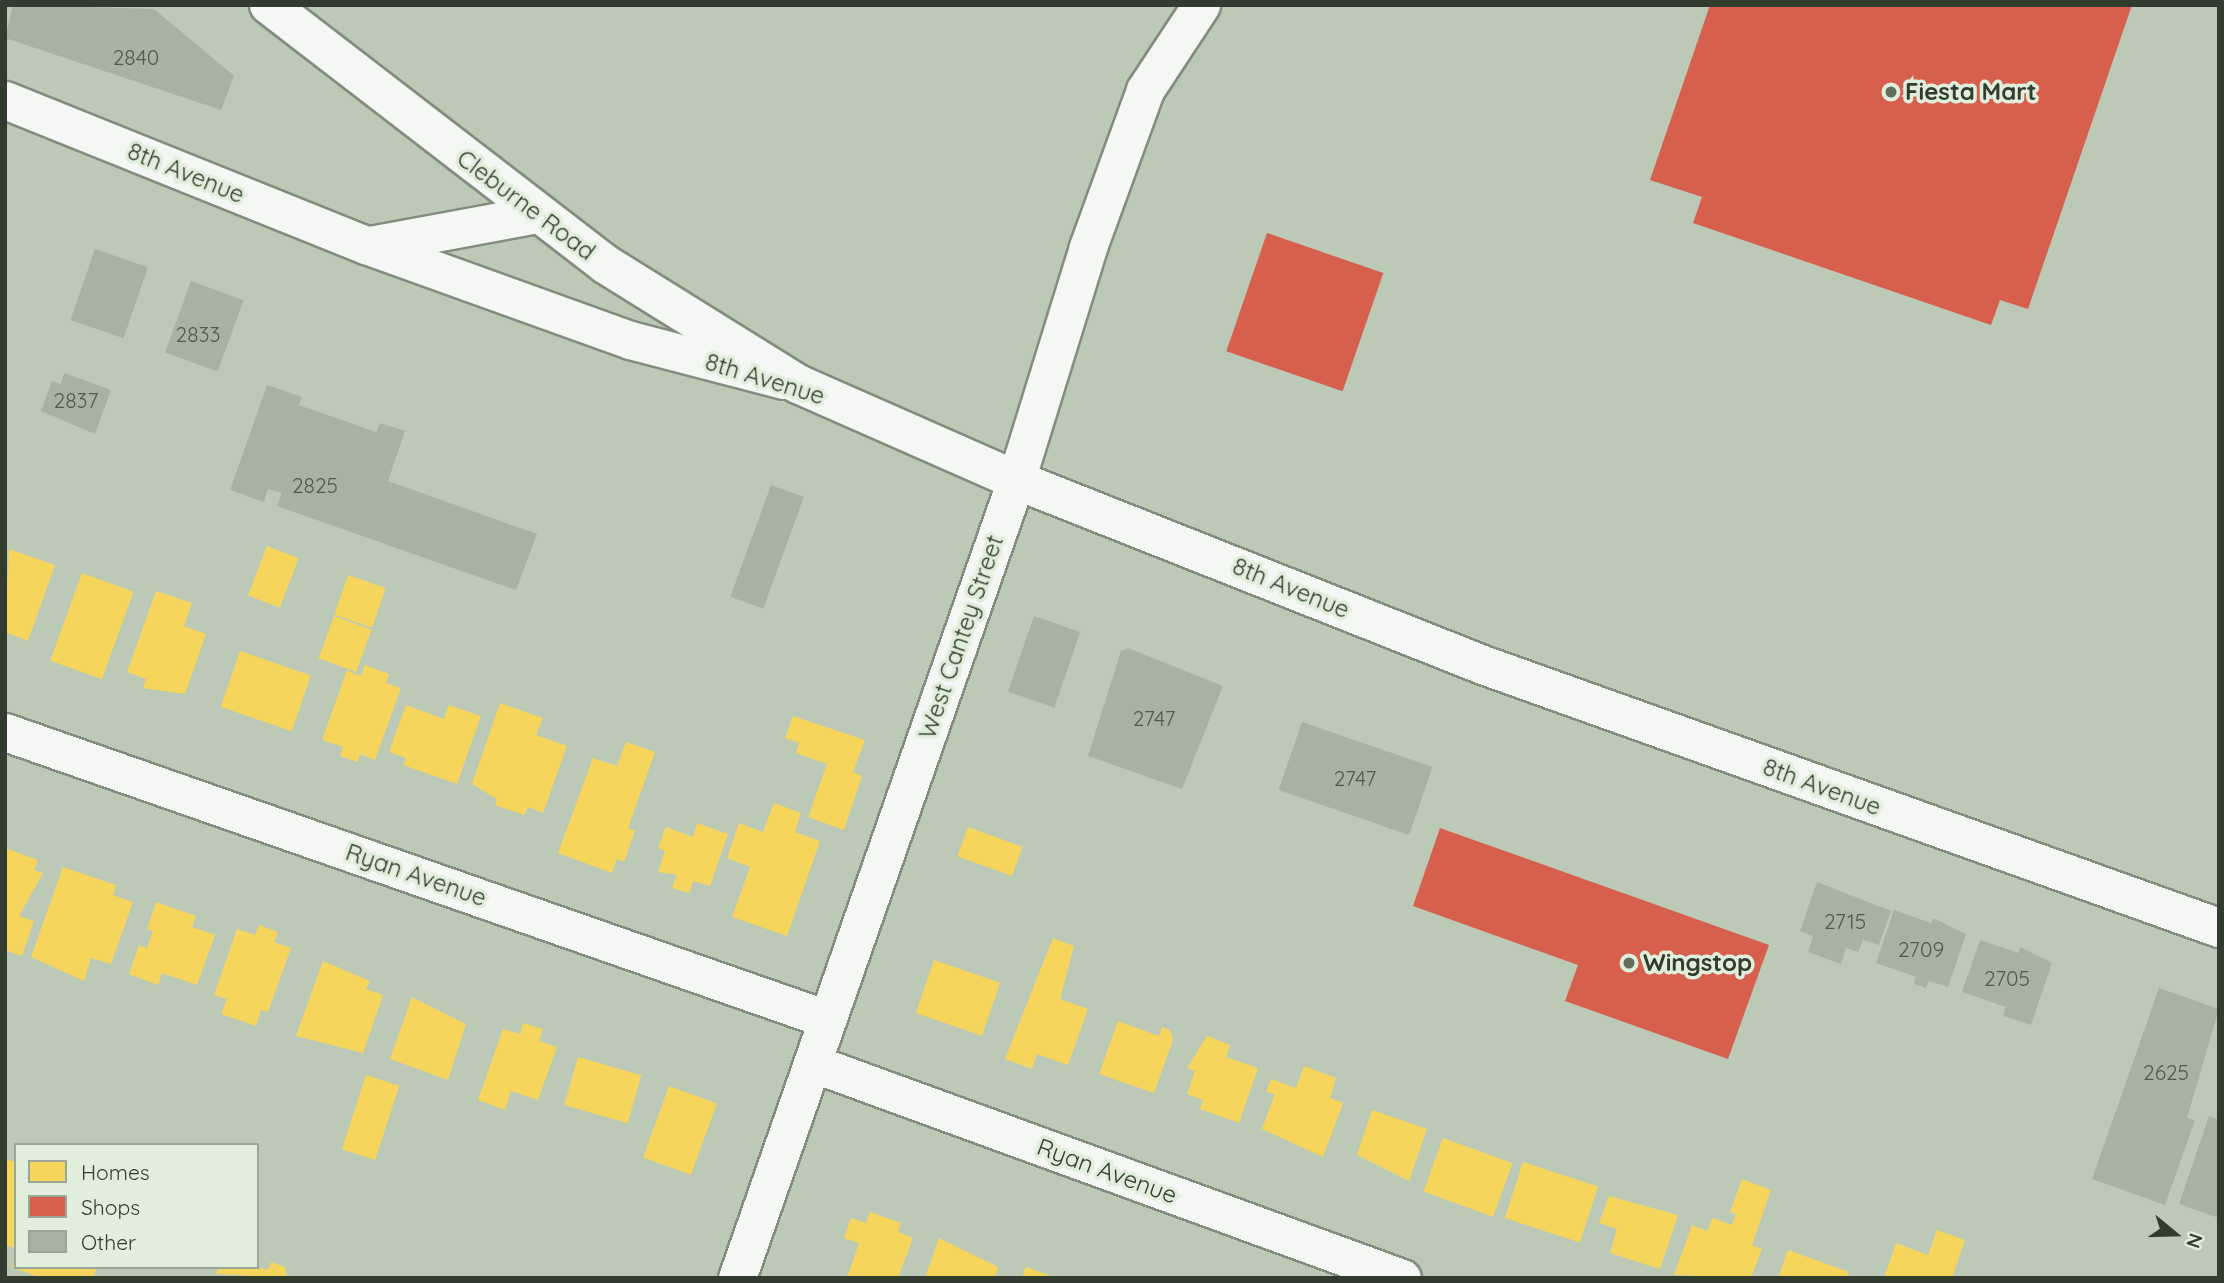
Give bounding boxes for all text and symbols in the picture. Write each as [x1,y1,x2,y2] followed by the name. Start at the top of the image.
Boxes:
[113,44,159,70] house number: 2840
[1905,78,2036,106] place label: Fiesta Mart
[1883,84,1899,100] marker: Fiesta Mart
[123,137,249,209] street label: 8th Avenue
[451,144,601,266] street label: Cleburne Road
[176,321,220,347] house number: 2833
[702,347,828,411] street label: 8th Avenue
[54,387,98,413] house number: 2837
[292,472,338,498] house number: 2825
[913,531,1009,743] street label: West Cantey Street
[1228,552,1354,624] street label: 8th Avenue
[1133,705,1175,731] house number: 2747
[1759,752,1885,822] street label: 8th Avenue
[1334,765,1376,791] house number: 2747
[342,837,490,913] street label: Ryan Avenue
[1824,908,1866,934] house number: 2715
[1898,936,1944,962] house number: 2709
[1643,949,1752,977] place label: Wingstop
[1621,955,1637,971] marker: Wingstop
[1984,965,2030,991] house number: 2705
[2143,1059,2189,1085] house number: 2625
[1033,1132,1181,1210] street label: Ryan Avenue
[14,1143,259,1269] legend
[81,1159,150,1185] text: Homes
[81,1194,140,1220] text: Shops
[2140,1199,2210,1269] north arrow
[81,1229,136,1255] text: Other
[2181,1230,2208,1251] text: N

